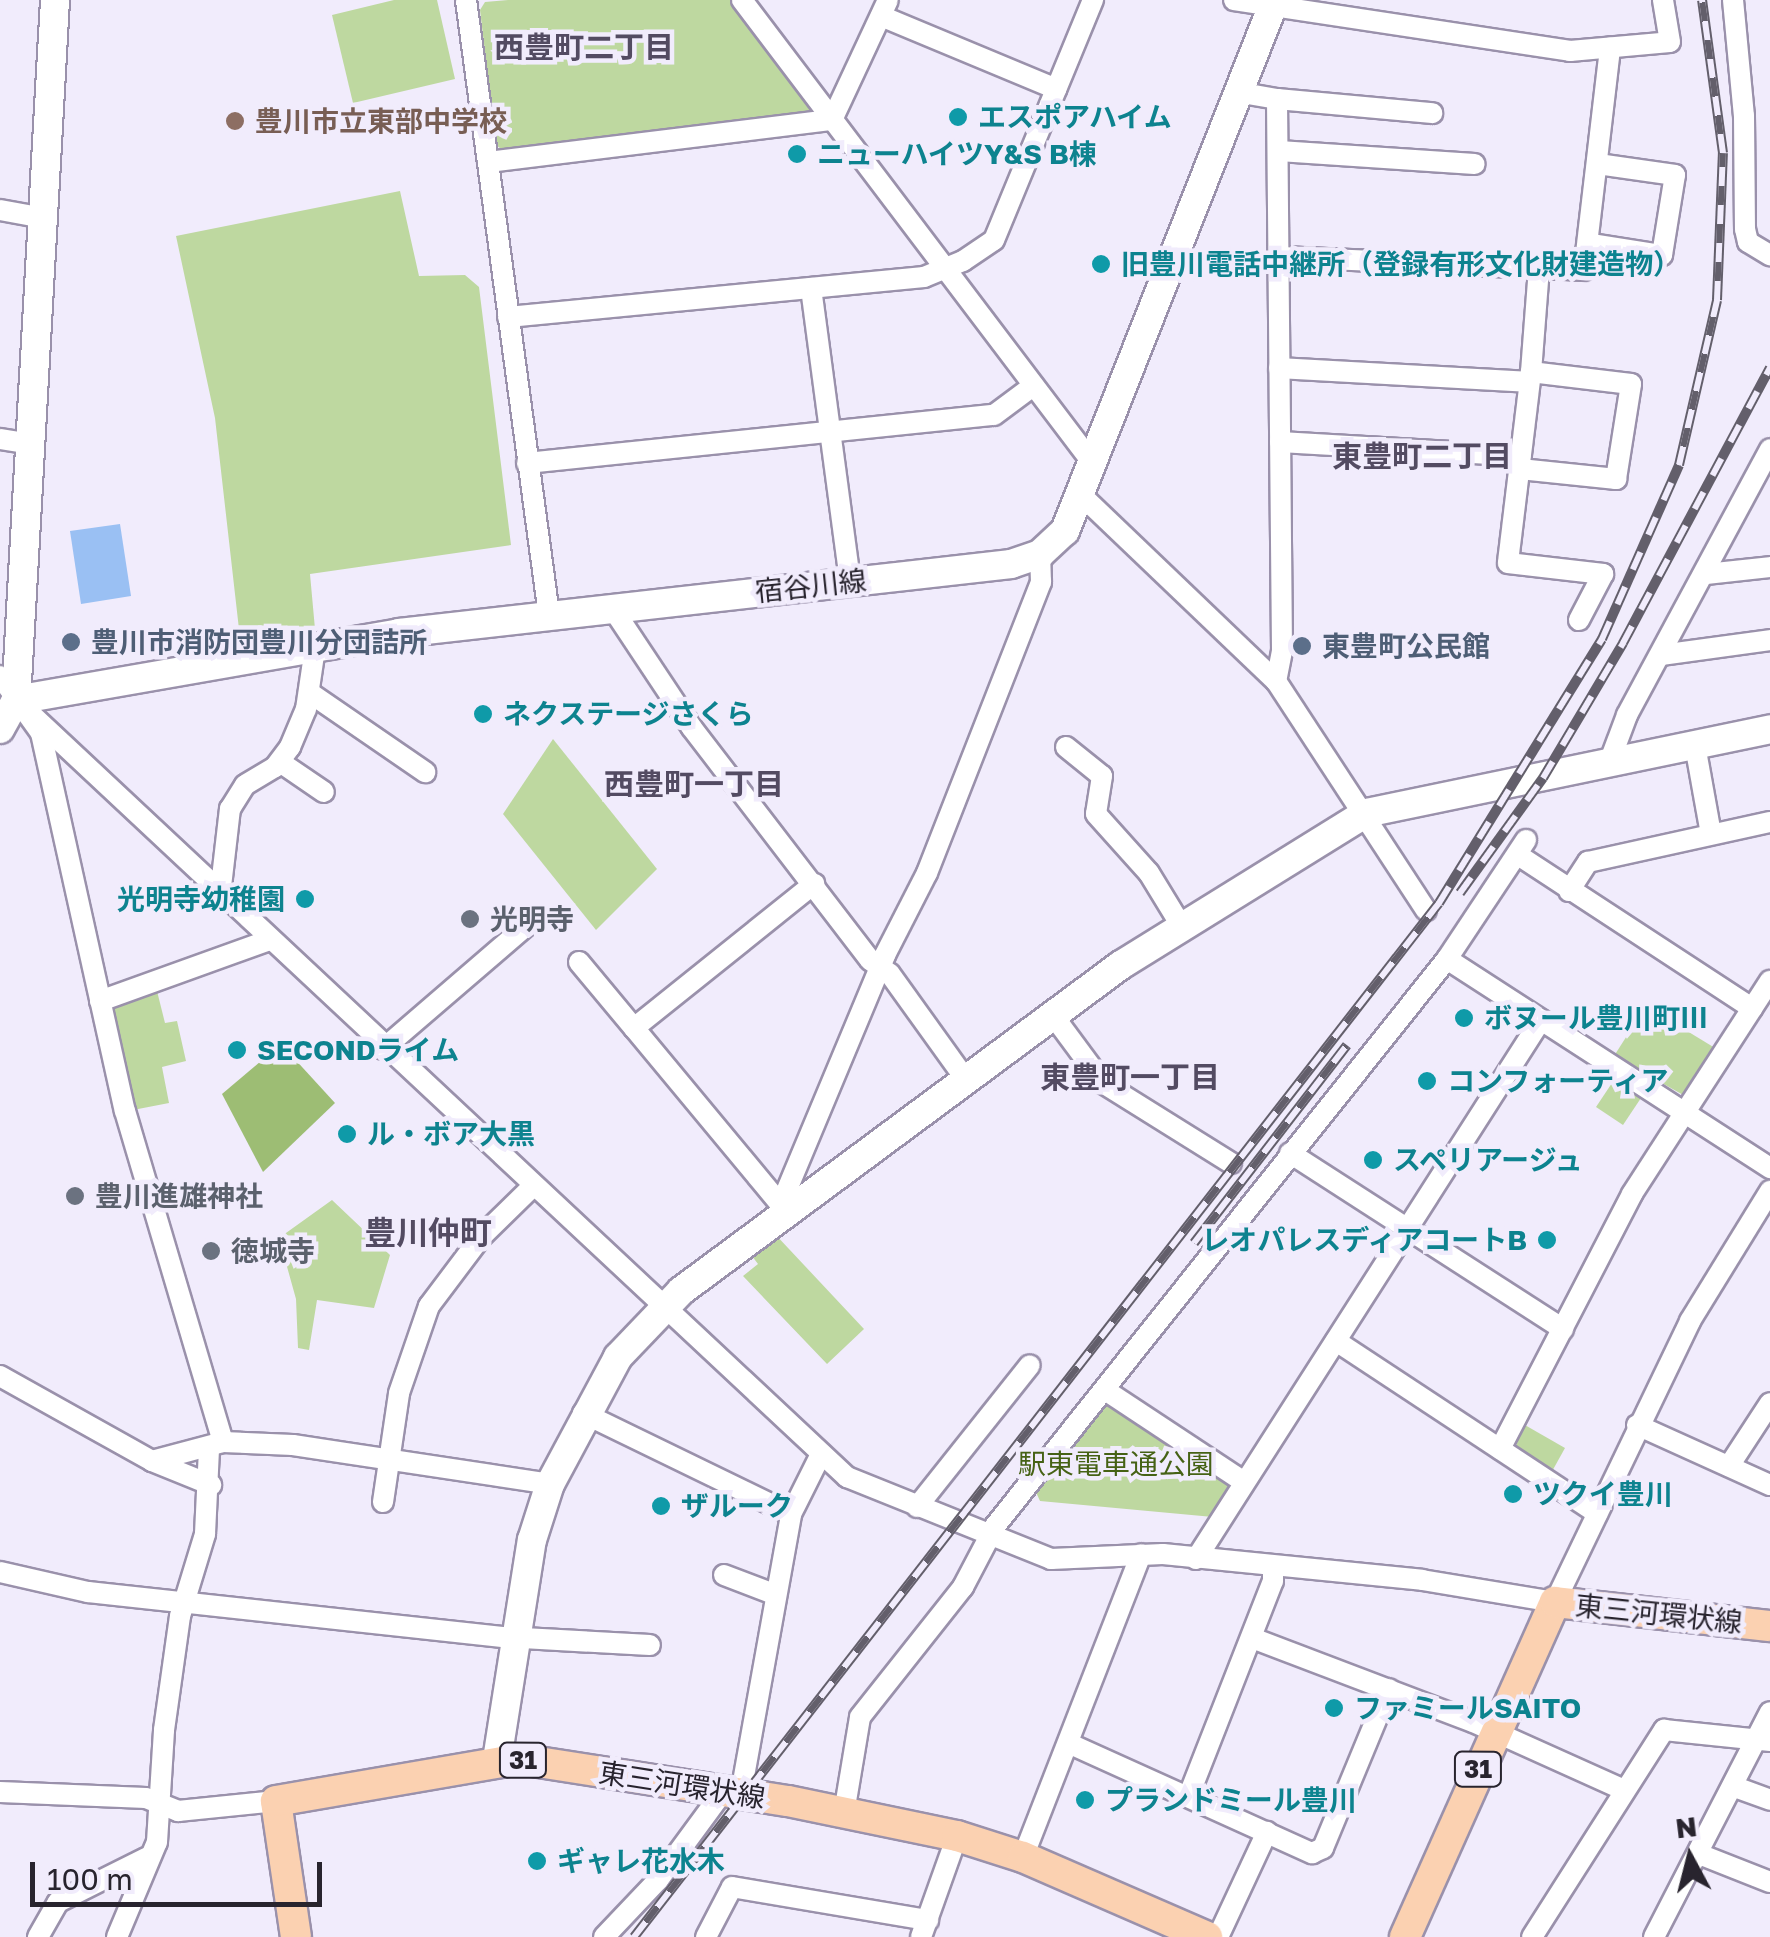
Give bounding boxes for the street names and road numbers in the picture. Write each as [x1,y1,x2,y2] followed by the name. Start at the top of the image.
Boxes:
[754,563,868,609] street label: 宿谷川線
[1574,1589,1744,1639] street label: 東三河環状線
[498,1740,548,1780] road number: 31
[1453,1749,1503,1789] road number: 31
[596,1755,768,1815] street label: 東三河環状線

